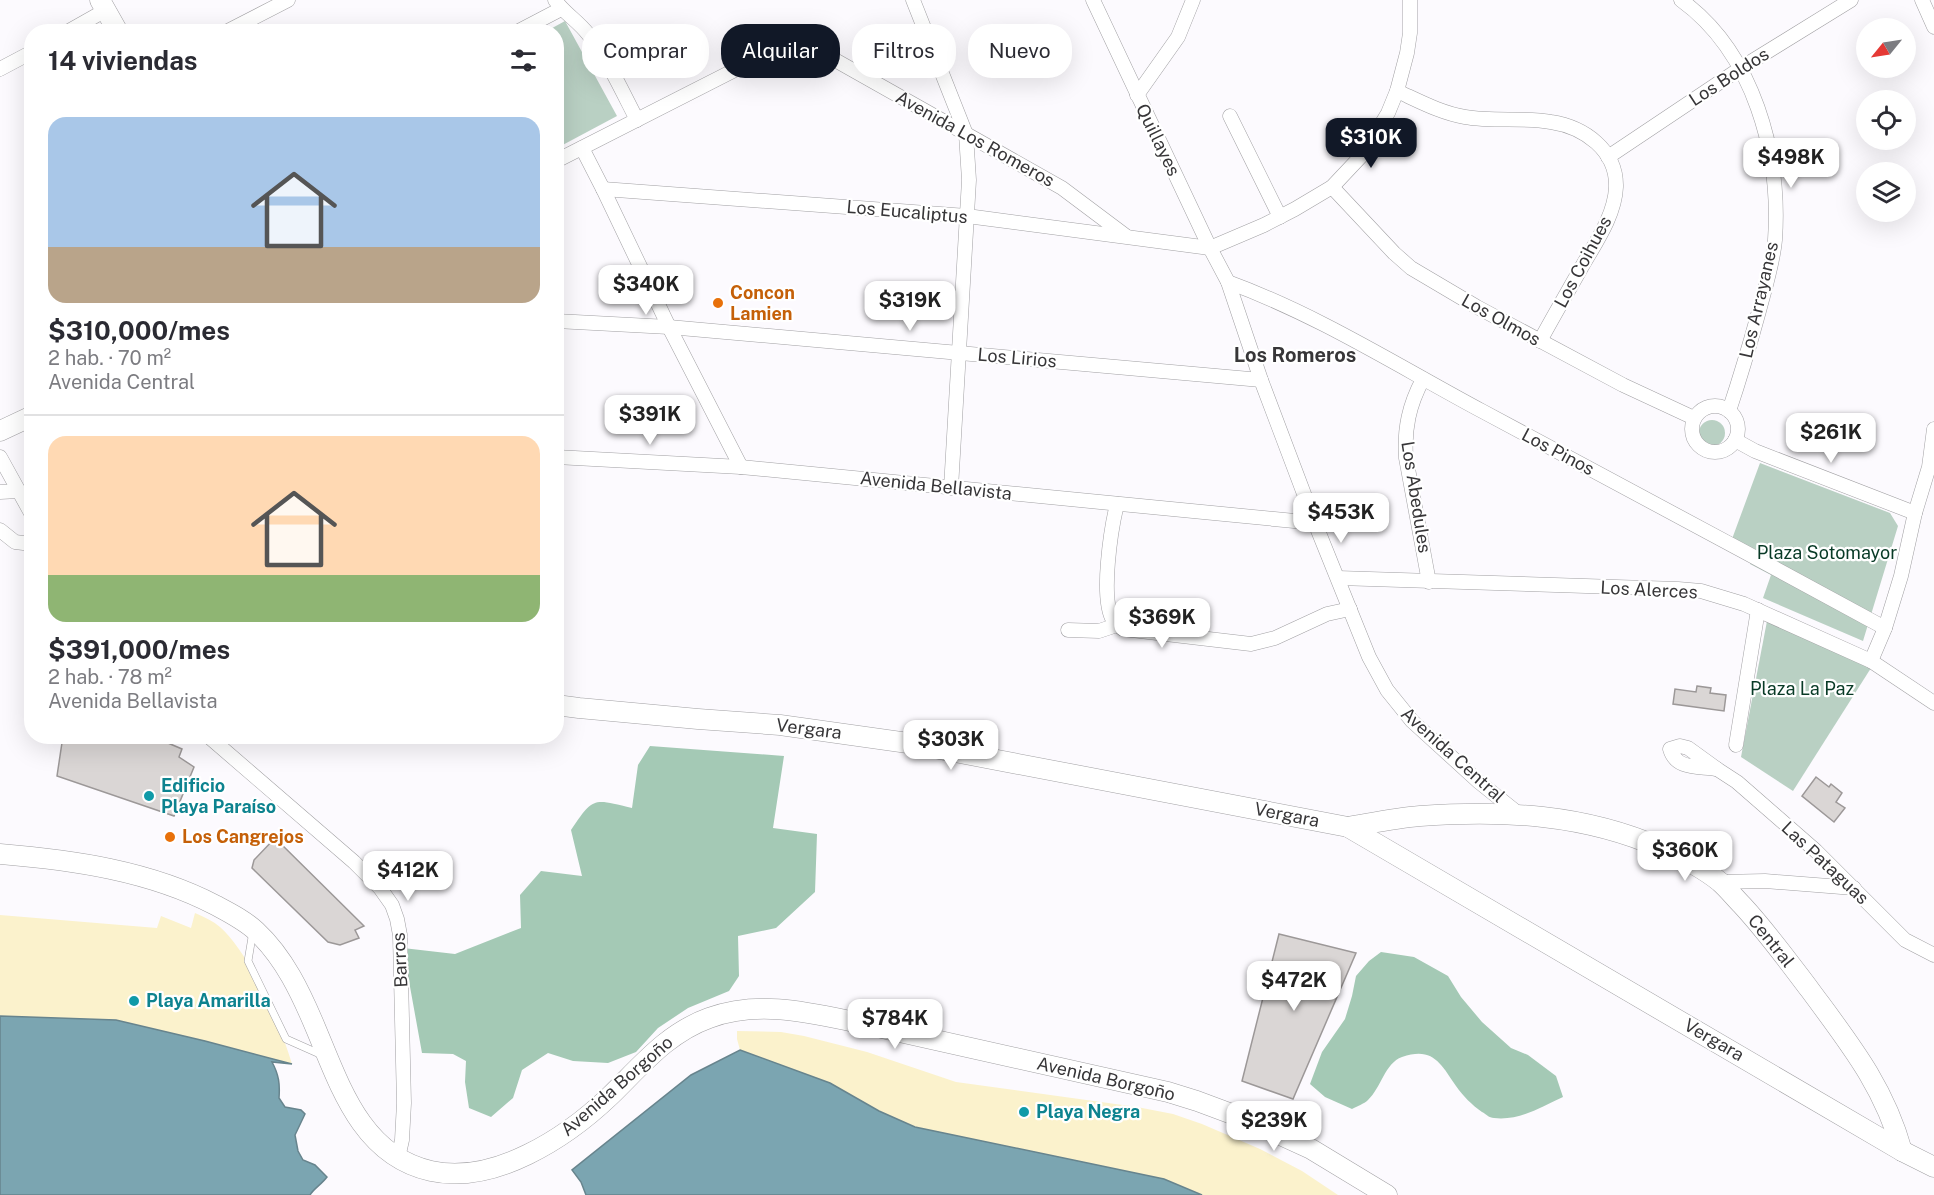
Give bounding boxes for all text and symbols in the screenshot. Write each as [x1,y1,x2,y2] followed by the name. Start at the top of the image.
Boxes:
[1856,18,1916,78] north arrow
[1856,18,1916,222] map controls
[582,24,709,78] chip: Comprar
[721,24,840,78] chip: Alquilar
[852,24,956,78] chip: Filtros
[968,24,1072,78] chip: Nuevo
[1685,43,1773,110] street label: Los Boldos
[507,44,540,77] icon: filters
[48,45,197,76] text: 14 viviendas
[892,86,1058,191] street label: Avenida Los Romeros
[1856,90,1916,150] button: locate
[1132,100,1185,179] street label: Quillayes
[1329,118,1413,169] pin: $310K
[1340,125,1402,149] text: $310K
[1749,138,1833,189] pin: $498K
[1757,145,1825,169] text: $498K
[240,156,348,264] icon: home
[1856,162,1916,222] button: layers
[846,196,968,227] street label: Los Eucaliptus
[1550,212,1615,311] street label: Los Coihues
[1735,240,1782,360] street label: Los Arrayanes
[604,265,688,316] pin: $340K
[612,272,680,296] text: $340K
[868,281,952,332] pin: $319K
[730,282,795,324] place label: Concon Lamien
[879,288,942,312] text: $319K
[1458,289,1544,350] street label: Los Olmos
[711,296,725,310] marker: Concon Lamien
[48,315,230,346] text: $310,000/mes
[1234,343,1356,367] district label: Los Romeros
[977,344,1057,371] street label: Los Lirios
[48,346,171,370] text: 2 hab. · 70 m²
[48,370,195,394] text: Avenida Central
[608,395,692,446] pin: $391K
[619,402,681,426] text: $391K
[1789,413,1873,464] pin: $261K
[1800,420,1862,444] text: $261K
[1518,424,1598,479] street label: Los Pinos
[1397,440,1436,554] street label: Los Abedules
[859,467,1013,504] street label: Avenida Bellavista
[240,475,348,583] icon: home
[1299,493,1383,544] pin: $453K
[1307,500,1375,524] text: $453K
[1757,542,1897,563] park label: Plaza Sotomayor
[1600,576,1698,603] street label: Los Alerces
[1120,598,1204,649] pin: $369K
[1128,605,1196,629] text: $369K
[48,634,230,665] text: $391,000/mes
[48,665,172,689] text: 2 hab. · 78 m²
[1750,678,1854,699] park label: Plaza La Paz
[48,689,218,713] text: Avenida Bellavista
[1397,703,1510,807] street label: Avenida Central
[775,714,843,743] street label: Vergara
[909,720,993,771] pin: $303K
[917,727,985,751] text: $303K
[161,775,276,817] place label: Edificio Playa Paraíso
[142,789,156,803] marker: Edificio Playa Paraíso
[1253,798,1321,831] street label: Vergara
[1777,817,1873,908] street label: Las Pataguas
[182,826,304,847] place label: Los Cangrejos
[163,830,177,844] marker: Los Cangrejos
[1643,831,1727,882] pin: $360K
[1651,838,1719,862] text: $360K
[366,851,450,902] pin: $412K
[377,858,439,882] text: $412K
[1744,910,1799,971] street label: Central
[388,932,411,988] street label: Barros
[1252,961,1336,1012] pin: $472K
[1261,968,1327,992] text: $472K
[146,990,271,1011] place label: Playa Amarilla
[127,994,141,1008] marker: Playa Amarilla
[853,999,937,1050] pin: $784K
[862,1006,928,1030] text: $784K
[1681,1014,1748,1065] street label: Vergara
[556,1031,677,1140] street label: Avenida Borgoño
[1035,1052,1177,1105] street label: Avenida Borgoño
[1036,1101,1140,1122] place label: Playa Negra
[1232,1101,1316,1152] pin: $239K
[1017,1105,1031,1119] marker: Playa Negra
[1240,1108,1308,1132] text: $239K

